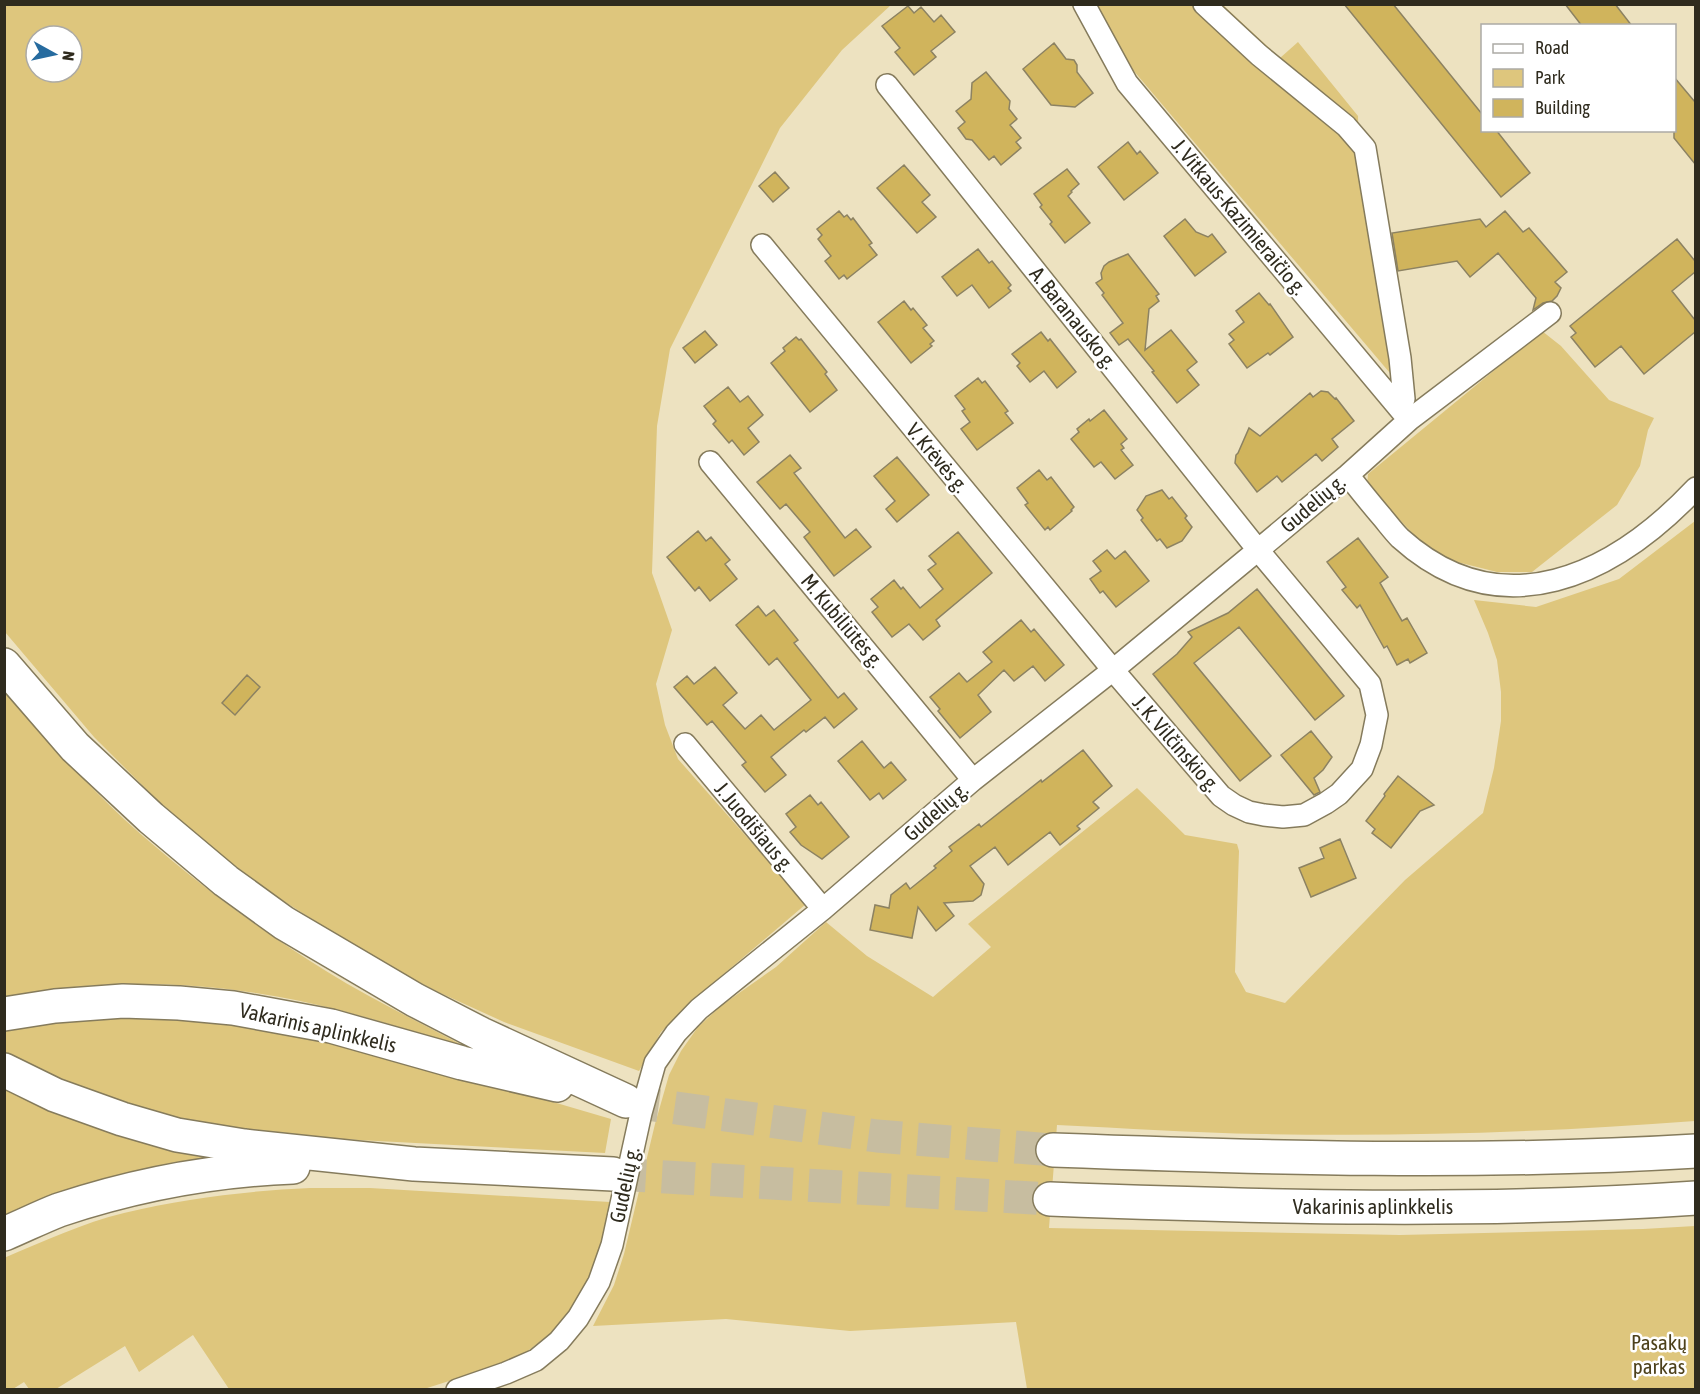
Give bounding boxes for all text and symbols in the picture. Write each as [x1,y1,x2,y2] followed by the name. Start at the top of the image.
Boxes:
[24,24,84,84] north arrow
[1481,24,1676,132] legend
[1535,37,1569,58] text: Road
[59,50,78,62] text: N
[1535,67,1565,88] text: Park
[1535,97,1590,118] text: Building
[1168,134,1312,299] street label: J. Vitkaus-Kazimieraičio g.
[1025,262,1122,373] street label: A. Baranausko g.
[902,418,974,497] street label: V. Krėvės g.
[1275,469,1350,537] street label: Gudelių g.
[797,569,889,672] street label: M. Kubiliūtės g.
[1129,690,1225,796] street label: J. K. Vilčinskio g.
[710,777,799,876] street label: J. Juodišiaus g.
[898,777,972,846] street label: Gudelių g.
[237,997,399,1057] street label: Vakarinis aplinkkelis
[604,1145,644,1225] street label: Gudelių g.
[1293,1194,1453,1218] street label: Vakarinis aplinkkelis
[1631,1330,1687,1378] park label: Pasakų parkas

